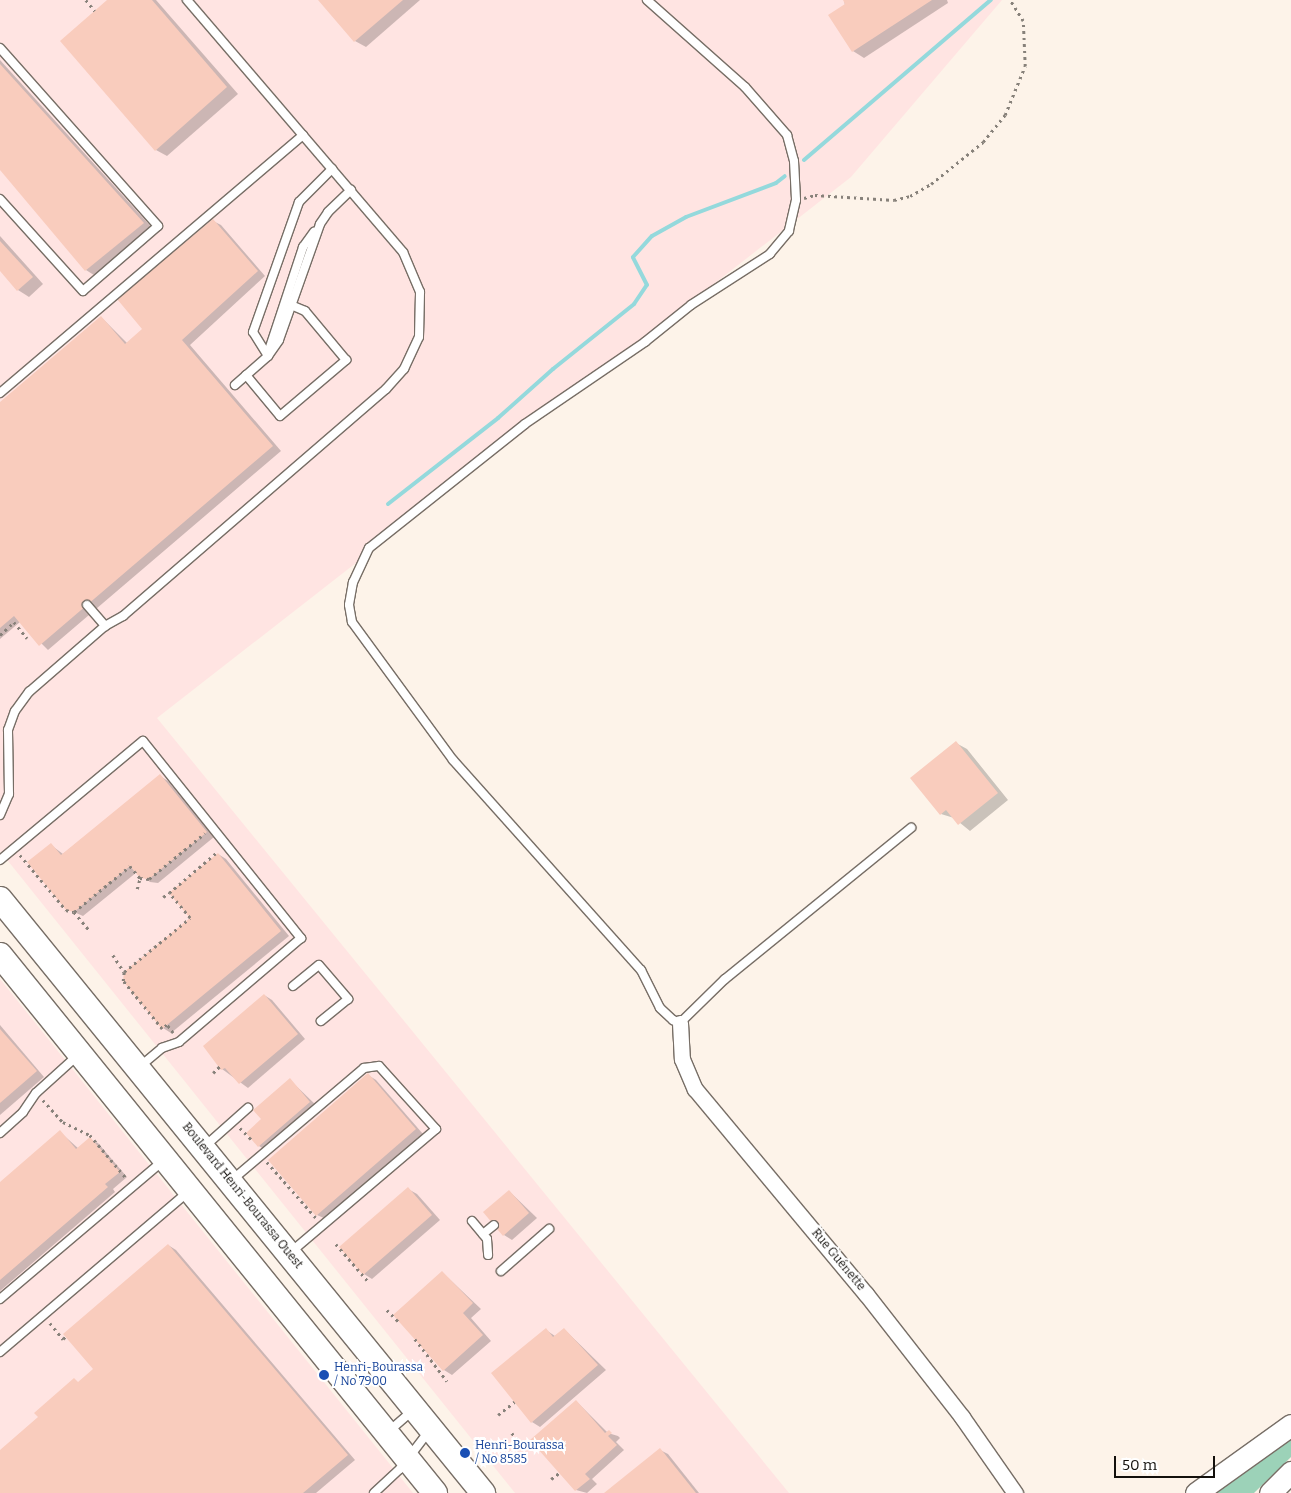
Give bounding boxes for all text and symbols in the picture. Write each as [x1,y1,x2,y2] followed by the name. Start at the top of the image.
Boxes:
[179,1120,305,1272] street label: Boulevard Henri-Bourassa Ouest
[808,1226,868,1294] street label: Rue Guénette
[334,1361,423,1389] place label: Henri-Bourassa / No 7900
[318,1369,330,1381] marker: Henri-Bourassa / No 7900
[475,1439,564,1467] place label: Henri-Bourassa / No 8585
[1116,1446,1217,1478] scale bar
[459,1447,471,1459] marker: Henri-Bourassa / No 8585
[1122,1456,1157,1474] text: 50 m

